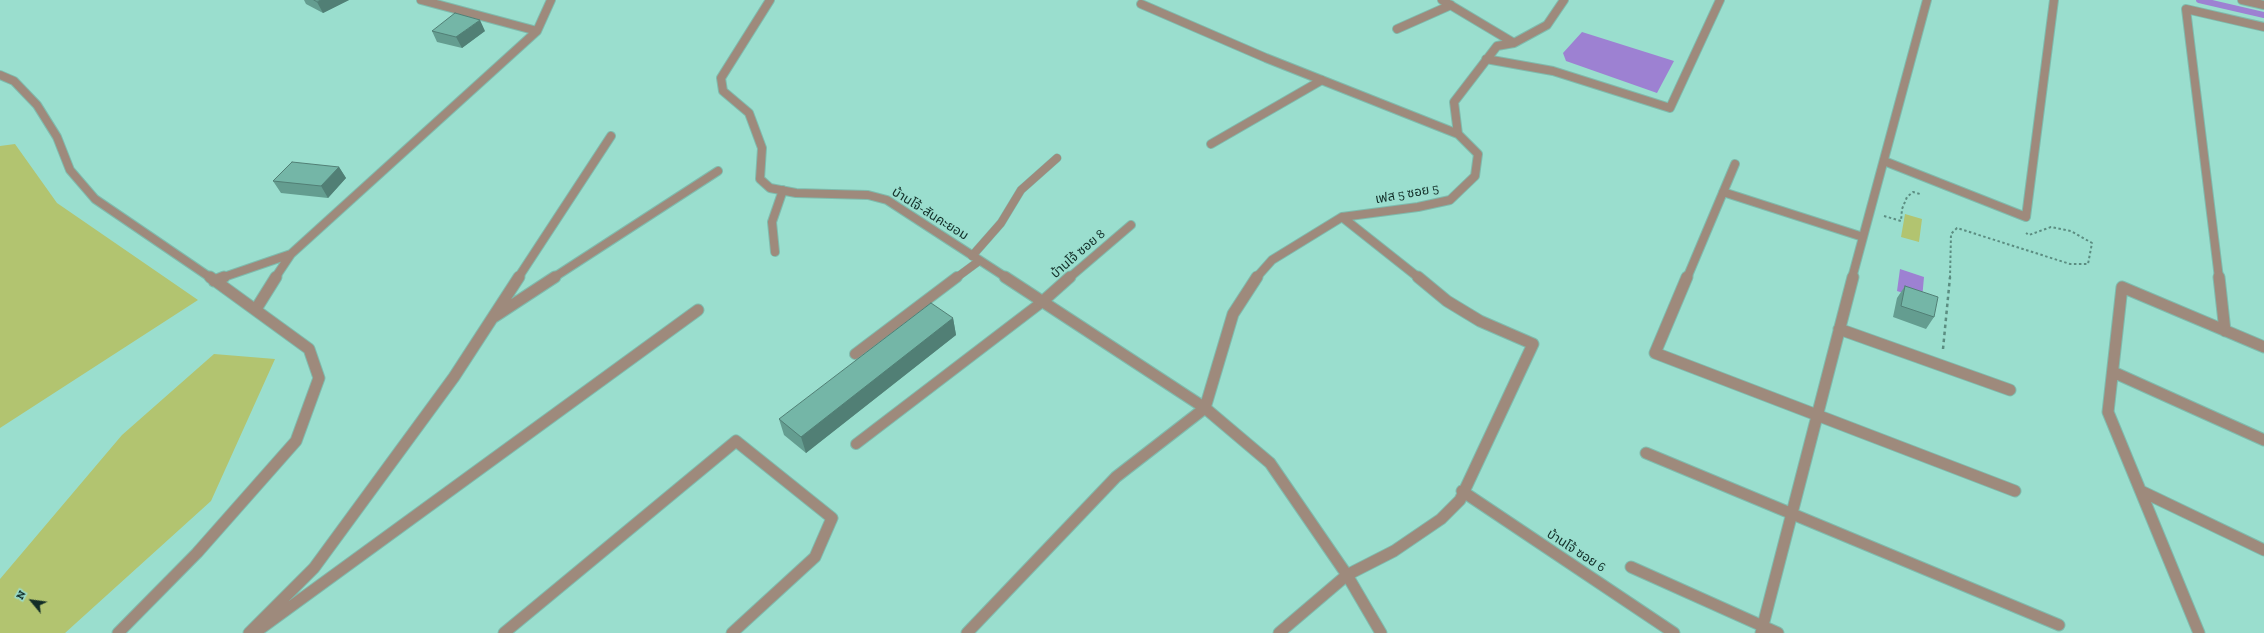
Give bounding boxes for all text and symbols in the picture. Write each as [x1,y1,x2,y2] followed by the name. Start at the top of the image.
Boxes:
[1374,181,1440,207] street label: เฟส 5 ซอย 5
[889,184,971,244] street label: บ้านโจ้-สันคะยอม
[1048,226,1108,282] street label: บ้านโจ้ ซอย 8
[1544,526,1608,576] street label: บ้านโจ้ ซอย 6
[12,581,52,621] north arrow
[13,588,29,602] text: N

